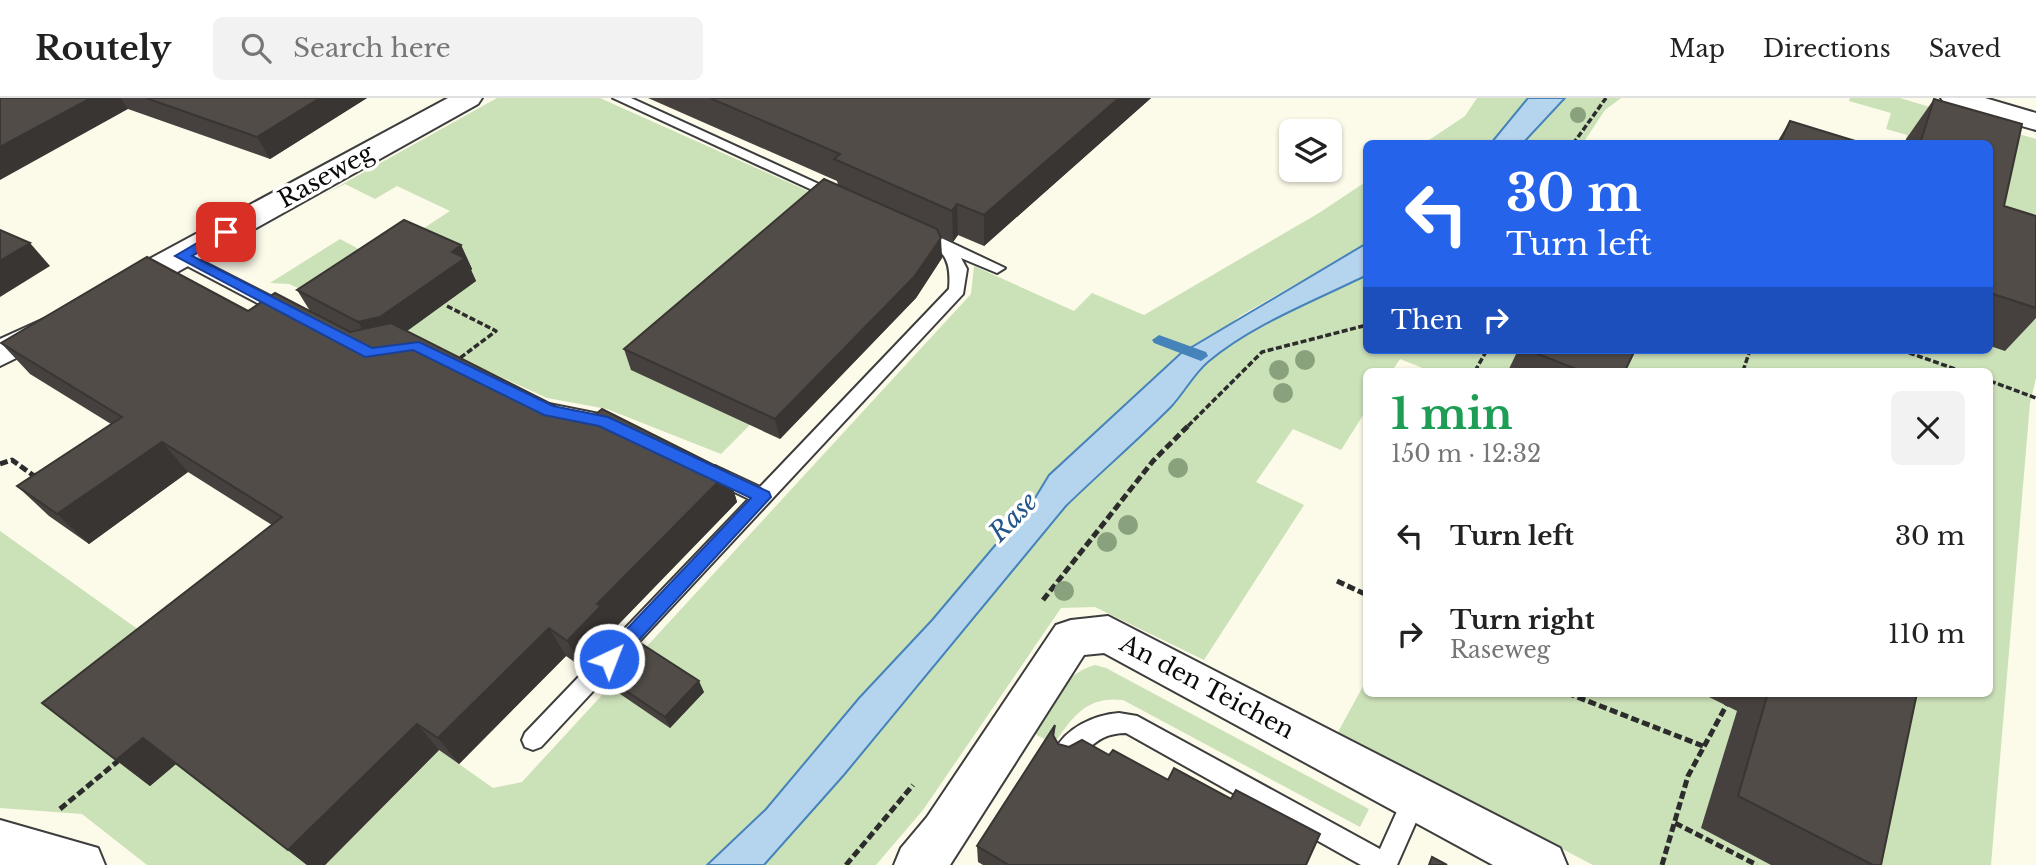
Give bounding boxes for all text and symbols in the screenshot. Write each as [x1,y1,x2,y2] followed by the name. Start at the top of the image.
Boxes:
[213,17,703,80] search box
[35,28,171,69] text: Routely
[237,29,275,67] icon: search
[293,32,451,64] text: Search here
[1669,34,1725,63] text: Map
[1763,34,1891,63] text: Directions
[1929,34,2001,63] text: Saved
[1279,119,1342,182] map controls
[1279,119,1342,182] button: layers
[273,137,379,214] street label: Raseweg
[1506,163,1641,224] text: 30 m
[1391,168,1482,259] icon: left
[196,202,256,262] pin
[207,213,245,251] icon: arrive
[1506,224,1652,264] text: Turn left
[1477,301,1515,339] icon: right
[1391,304,1463,336] text: Then
[1391,388,1513,440] text: 1 min
[1891,391,1965,465] button: close
[1391,440,1541,468] text: 150 m · 12:32
[981,485,1044,549] water label: Rase
[1391,517,1429,555] icon: left
[1450,520,1574,552] text: Turn left
[1895,520,1965,552] text: 30 m
[1450,604,1595,636] text: Turn right
[1391,615,1429,653] icon: right
[1888,618,1965,650] text: 110 m
[572,622,646,696] position arrow
[1114,628,1299,745] street label: An den Teichen
[1450,636,1550,664] text: Raseweg

